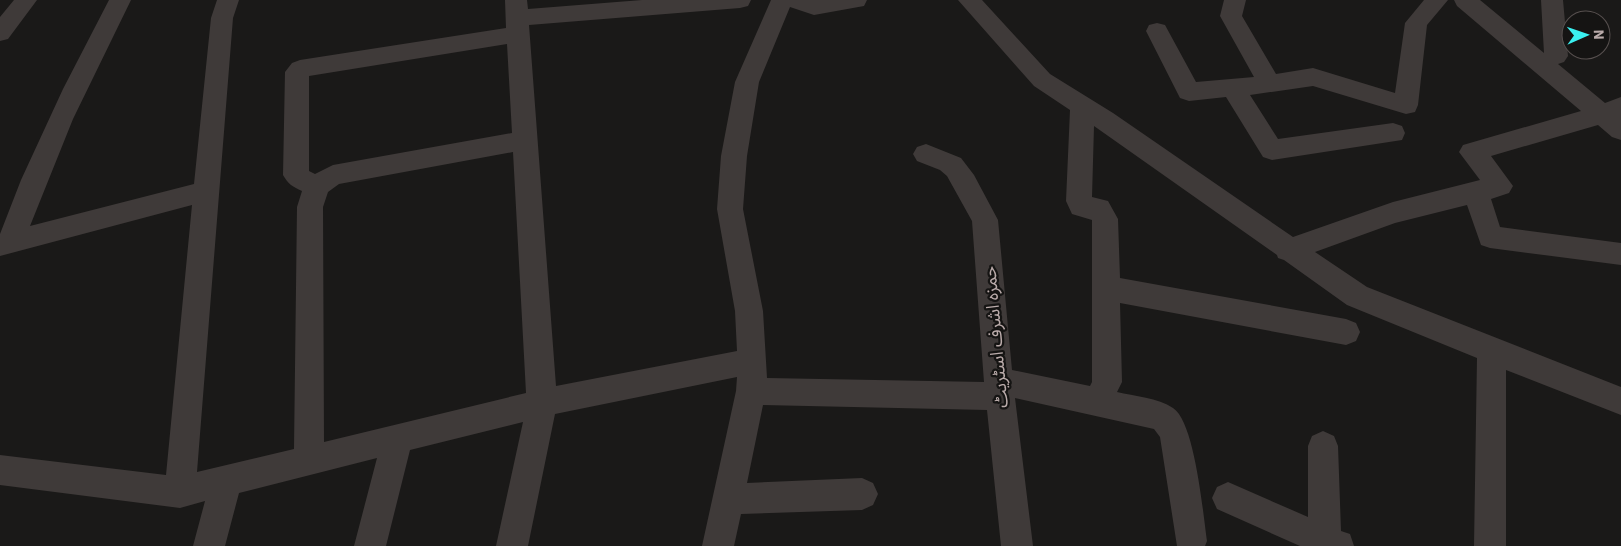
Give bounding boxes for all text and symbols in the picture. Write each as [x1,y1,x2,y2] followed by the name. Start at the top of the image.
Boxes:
[1561,10,1611,60] north arrow
[1590,29,1608,40] text: N
[977,265,1013,409] street label: حمزہ اشرف اسٹریٹ

